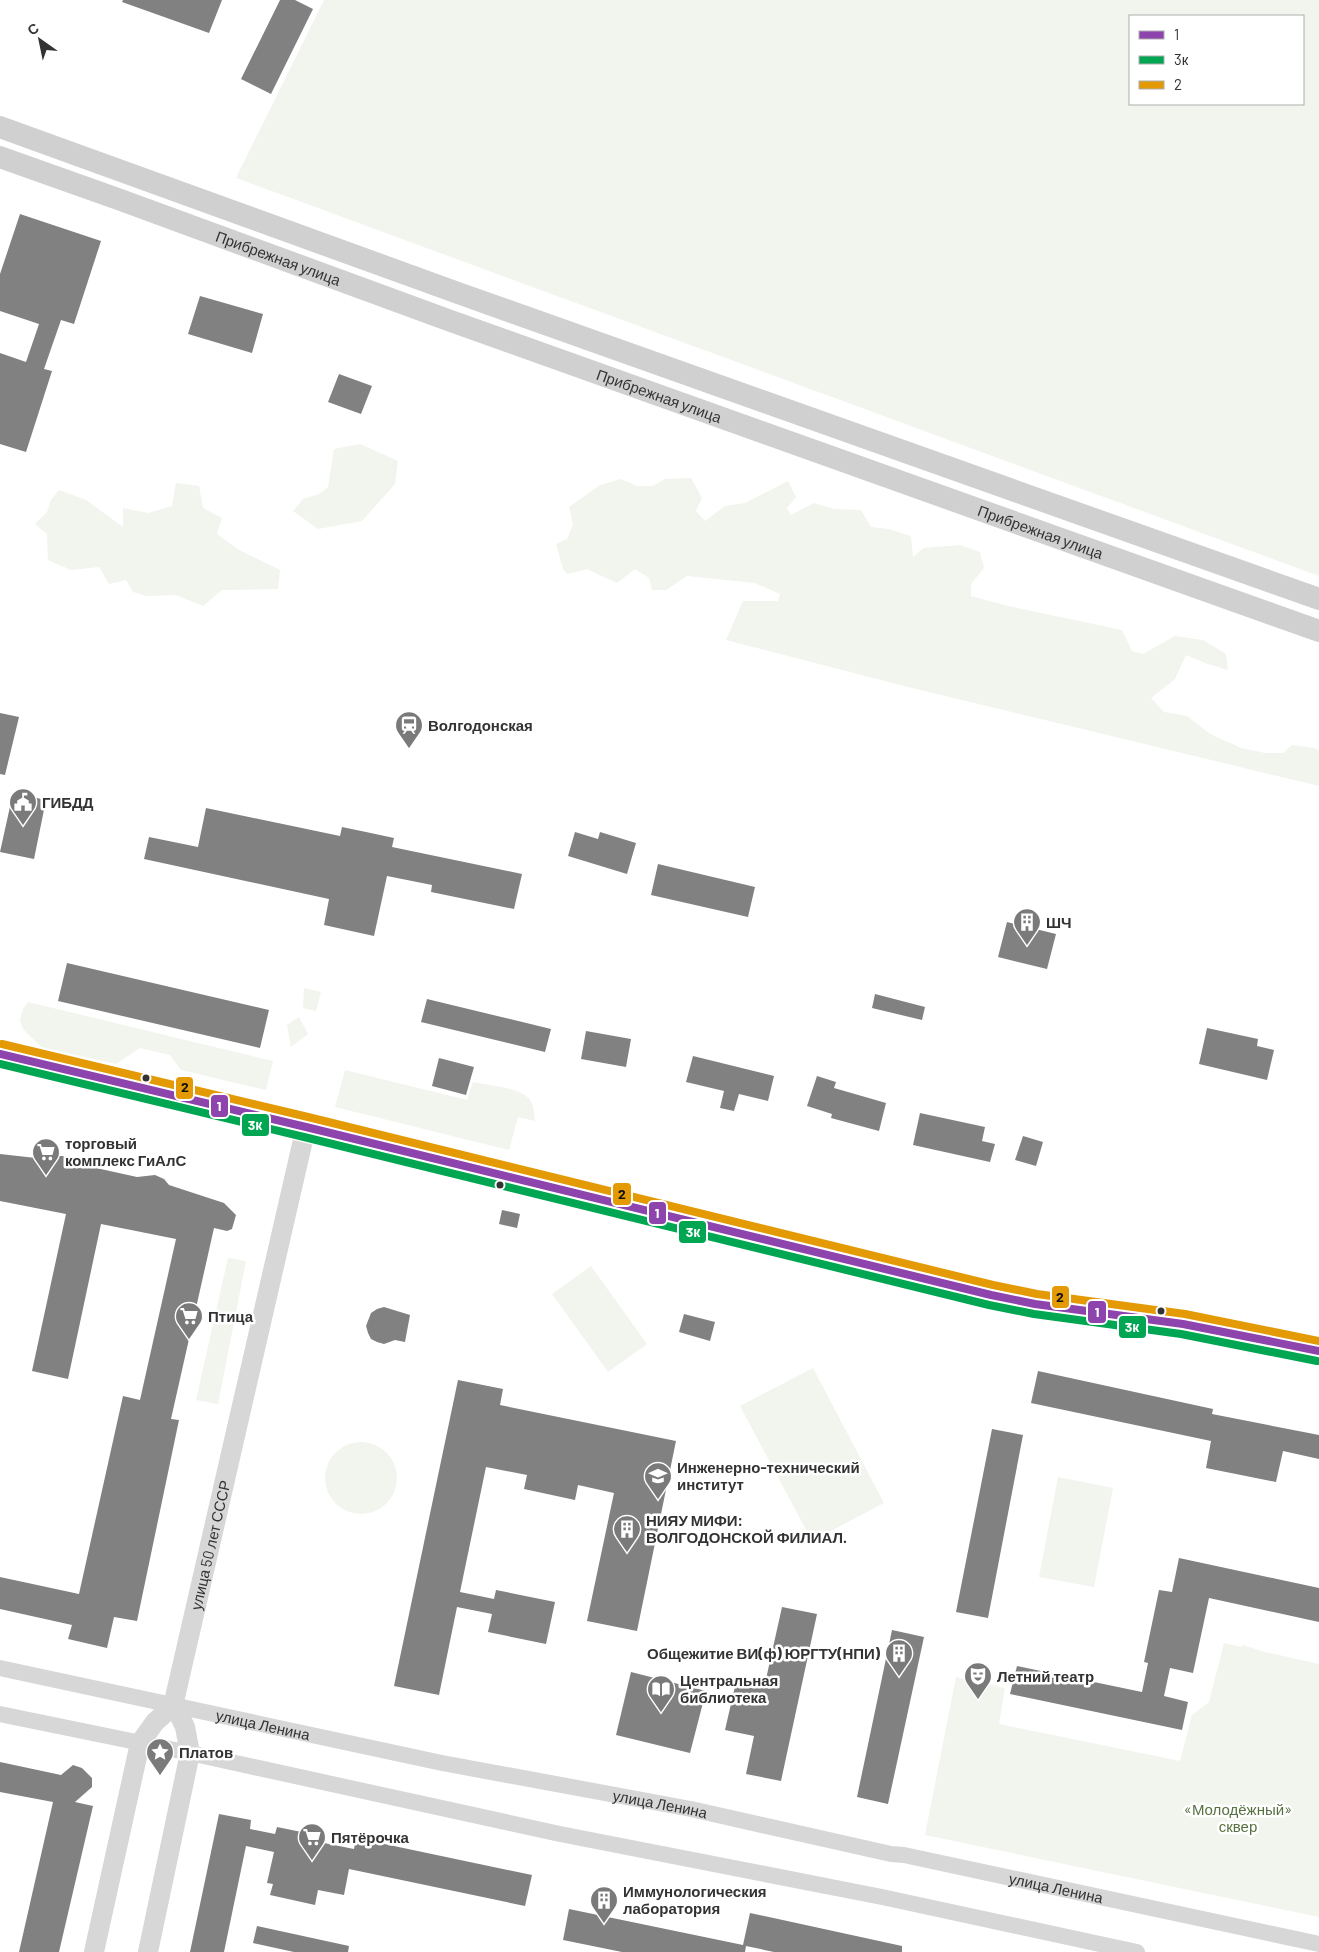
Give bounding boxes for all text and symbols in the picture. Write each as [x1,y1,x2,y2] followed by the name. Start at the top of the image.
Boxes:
[15,15,65,65] north arrow
[1129,15,1304,105] legend
[24,19,42,39] text: С
[1174,25,1179,43] text: 1
[1174,50,1189,68] text: 3к
[1174,75,1182,93] text: 2
[213,227,344,289] street label: Прибрежная улица
[594,365,725,426] street label: Прибрежная улица
[976,501,1106,562] street label: Прибрежная улица
[394,710,424,749] station icon: Волгодонская
[428,716,533,734] place label: Волгодонская
[8,787,38,826] public building icon: ГИБДД
[42,793,94,811] place label: ГИБДД
[1012,907,1042,946] building icon: ШЧ
[1046,913,1072,931] place label: ШЧ
[141,1073,151,1083] unlabelled marker
[175,1076,194,1100] line badge: 2
[181,1078,189,1095] text: 2
[210,1094,229,1118] line badge: 1
[217,1097,222,1114] text: 1
[241,1113,270,1137] line badge: 3к
[248,1116,263,1133] text: 3к
[65,1134,186,1169] place label: торговый комплекс ГиАлС
[31,1137,61,1176] supermarket icon: торговый комплекс ГиАлС
[495,1180,505,1190] unlabelled marker
[612,1182,632,1206] line badge: 2
[618,1185,626,1202] text: 2
[648,1201,667,1225] line badge: 1
[655,1204,660,1221] text: 1
[678,1220,707,1244] line badge: 3к
[686,1223,701,1240] text: 3к
[1051,1285,1070,1309] line badge: 2
[1056,1288,1064,1305] text: 2
[1087,1300,1107,1324] line badge: 1
[174,1301,204,1340] supermarket icon: Птица
[1095,1303,1100,1320] text: 1
[1156,1306,1166,1316] unlabelled marker
[208,1307,254,1325] place label: Птица
[1118,1315,1147,1339] line badge: 3к
[1125,1318,1140,1335] text: 3к
[677,1458,860,1493] place label: Инженерно-технический институт
[643,1461,673,1500] school or university icon: Инженерно-технический институт
[186,1478,234,1612] street label: улица 50 лет СССР
[646,1511,847,1546] place label: НИЯУ МИФИ: ВОЛГОДОНСКОЙ ФИЛИАЛ.
[612,1514,642,1553] building icon: НИЯУ МИФИ: ВОЛГОДОНСКОЙ ФИЛИАЛ.
[884,1638,914,1677] building icon: Общежитие ВИ(ф) ЮРГТУ(НПИ)
[647,1644,881,1662] place label: Общежитие ВИ(ф) ЮРГТУ(НПИ)
[963,1661,993,1700] theatre icon: Летний театр
[997,1667,1094,1685] place label: Летний театр
[680,1671,778,1706] place label: Центральная библиотека
[646,1674,676,1713] library icon: Центральная библиотека
[214,1706,312,1744] street label: улица Ленина
[145,1737,175,1776] place icon: Платов
[179,1743,233,1761] place label: Платов
[611,1786,710,1822] street label: улица Ленина
[1184,1800,1292,1835] park label: «Молодёжный» сквер
[297,1822,327,1861] supermarket icon: Пятёрочка
[331,1828,409,1846] place label: Пятёрочка
[1007,1869,1106,1907] street label: улица Ленина
[623,1882,767,1917] place label: Иммунологическия лаборатория
[589,1885,619,1924] building icon: Иммунологическия лаборатория

